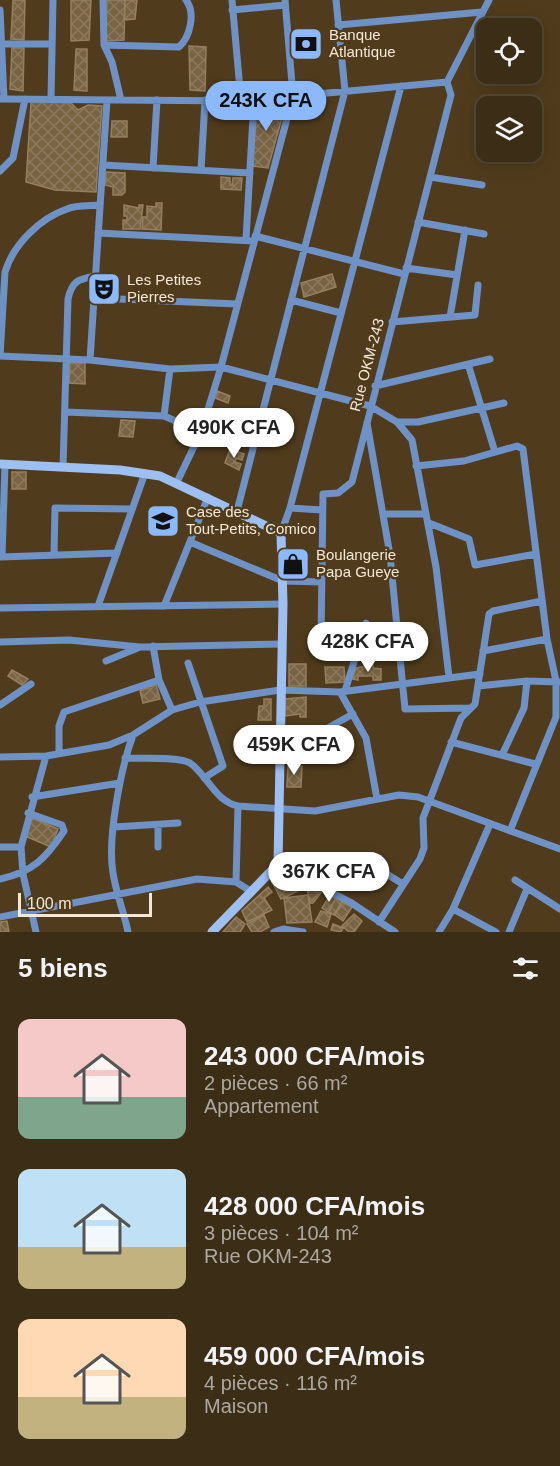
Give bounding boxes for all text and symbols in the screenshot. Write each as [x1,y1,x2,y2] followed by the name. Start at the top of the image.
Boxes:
[476,18,542,162] map controls
[476,18,542,84] button: locate
[288,26,324,62] bank icon: Banque Atlantique
[329,26,396,60] place label: Banque Atlantique
[204,81,328,132] pin: 243K CFA
[219,89,313,111] text: 243K CFA
[476,96,542,162] button: layers
[86,271,122,307] theatre icon: Les Petites Pierres
[127,271,201,305] place label: Les Petites Pierres
[346,316,387,413] street label: Rue OKM-243
[172,408,296,459] pin: 490K CFA
[187,416,281,438] text: 490K CFA
[145,503,181,539] school or university icon: Case des Tout-Petits, Comico
[186,503,316,537] place label: Case des Tout-Petits, Comico
[275,546,311,582] shop icon: Boulangerie Papa Gueye
[316,546,399,580] place label: Boulangerie Papa Gueye
[306,622,430,673] pin: 428K CFA
[321,630,415,652] text: 428K CFA
[232,725,356,776] pin: 459K CFA
[247,733,341,755] text: 459K CFA
[267,852,391,903] pin: 367K CFA
[282,860,376,882] text: 367K CFA
[18,890,152,918] scale bar
[27,895,71,912] text: 100 m
[509,952,542,985] icon: filters
[18,953,108,983] text: 5 biens
[204,1041,425,1071] text: 243 000 CFA/mois
[66,1043,138,1115] icon: home
[204,1072,347,1094] text: 2 pièces · 66 m²
[204,1095,319,1117] text: Appartement
[204,1191,425,1221] text: 428 000 CFA/mois
[66,1193,138,1265] icon: home
[204,1222,359,1244] text: 3 pièces · 104 m²
[204,1245,332,1267] text: Rue OKM-243
[204,1341,425,1371] text: 459 000 CFA/mois
[66,1343,138,1415] icon: home
[204,1372,357,1394] text: 4 pièces · 116 m²
[204,1395,268,1417] text: Maison

